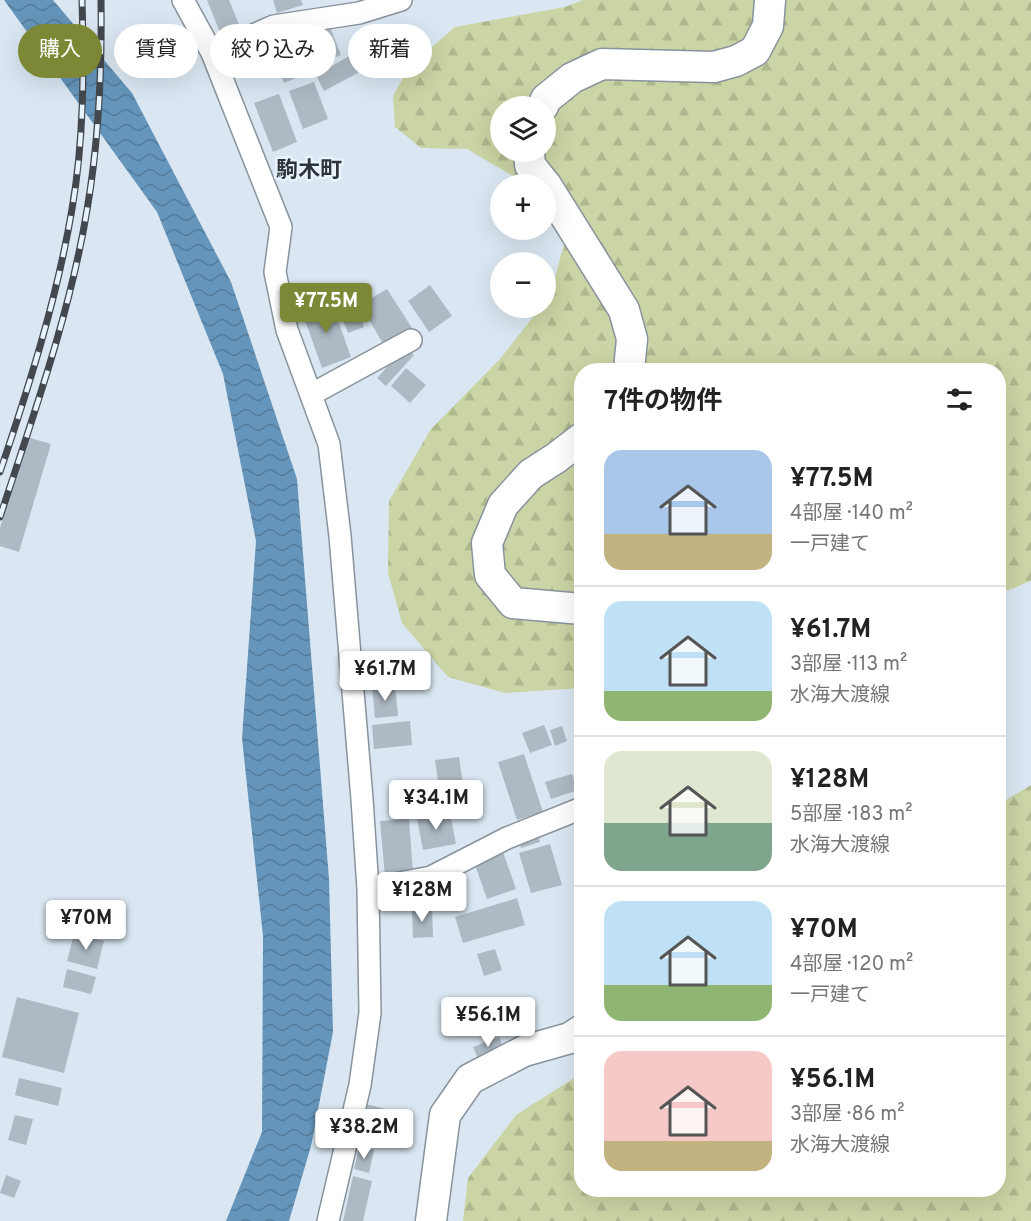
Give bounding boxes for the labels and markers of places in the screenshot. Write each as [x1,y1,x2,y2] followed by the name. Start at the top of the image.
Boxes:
[277,283,375,334] pin: ¥77.5M
[336,651,434,702] pin: ¥61.7M
[387,780,485,831] pin: ¥34.1M
[380,872,464,923] pin: ¥128M
[50,900,122,951] pin: ¥70M
[439,997,537,1048] pin: ¥56.1M
[315,1109,413,1160] pin: ¥38.2M

